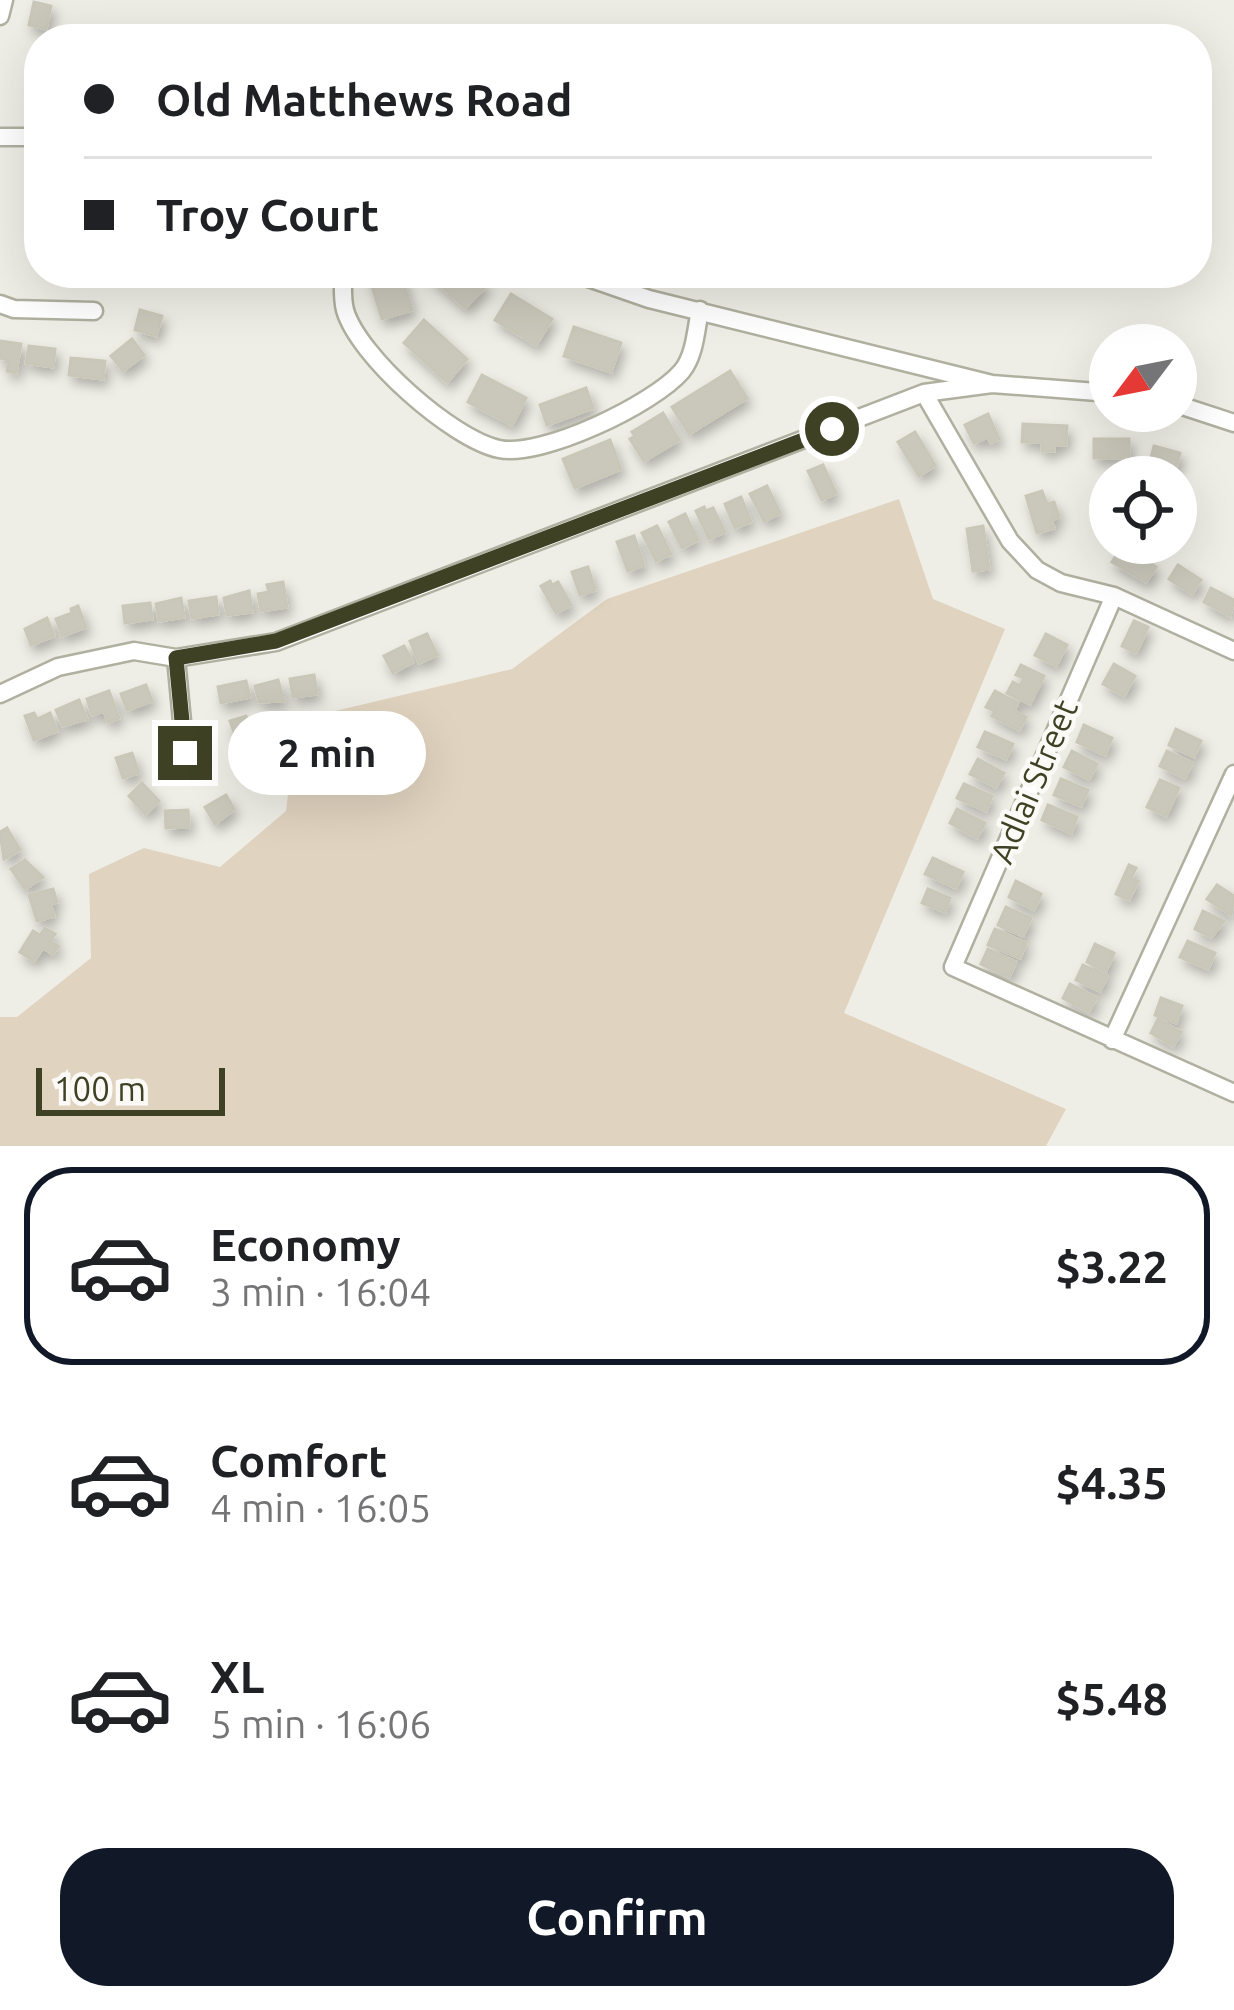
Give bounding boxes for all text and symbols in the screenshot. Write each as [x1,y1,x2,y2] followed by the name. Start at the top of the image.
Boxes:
[156,74,572,125] text: Old Matthews Road
[156,189,379,240] text: Troy Court
[1089,324,1197,432] north arrow
[1089,324,1197,564] map controls
[805,402,859,456] route start
[1089,456,1197,564] button: locate
[982,694,1084,868] street label: Adlai Street
[227,711,425,795] callout: 2 min
[158,726,212,780] route end
[278,731,376,774] text: 2 min
[36,1062,225,1115] scale bar
[54,1070,146,1107] text: 100 m
[66,1212,174,1320] icon: car
[210,1219,401,1270] text: Economy
[1055,1241,1168,1292] text: $3.22
[210,1270,431,1313] text: 3 min · 16:04
[66,1428,174,1536] icon: car
[210,1435,387,1486] text: Comfort
[1055,1457,1168,1508] text: $4.35
[210,1486,431,1529] text: 4 min · 16:05
[66,1644,174,1752] icon: car
[210,1651,264,1702] text: XL
[1055,1673,1168,1724] text: $5.48
[210,1702,431,1745] text: 5 min · 16:06
[60,1848,1174,1986] button: Confirm

